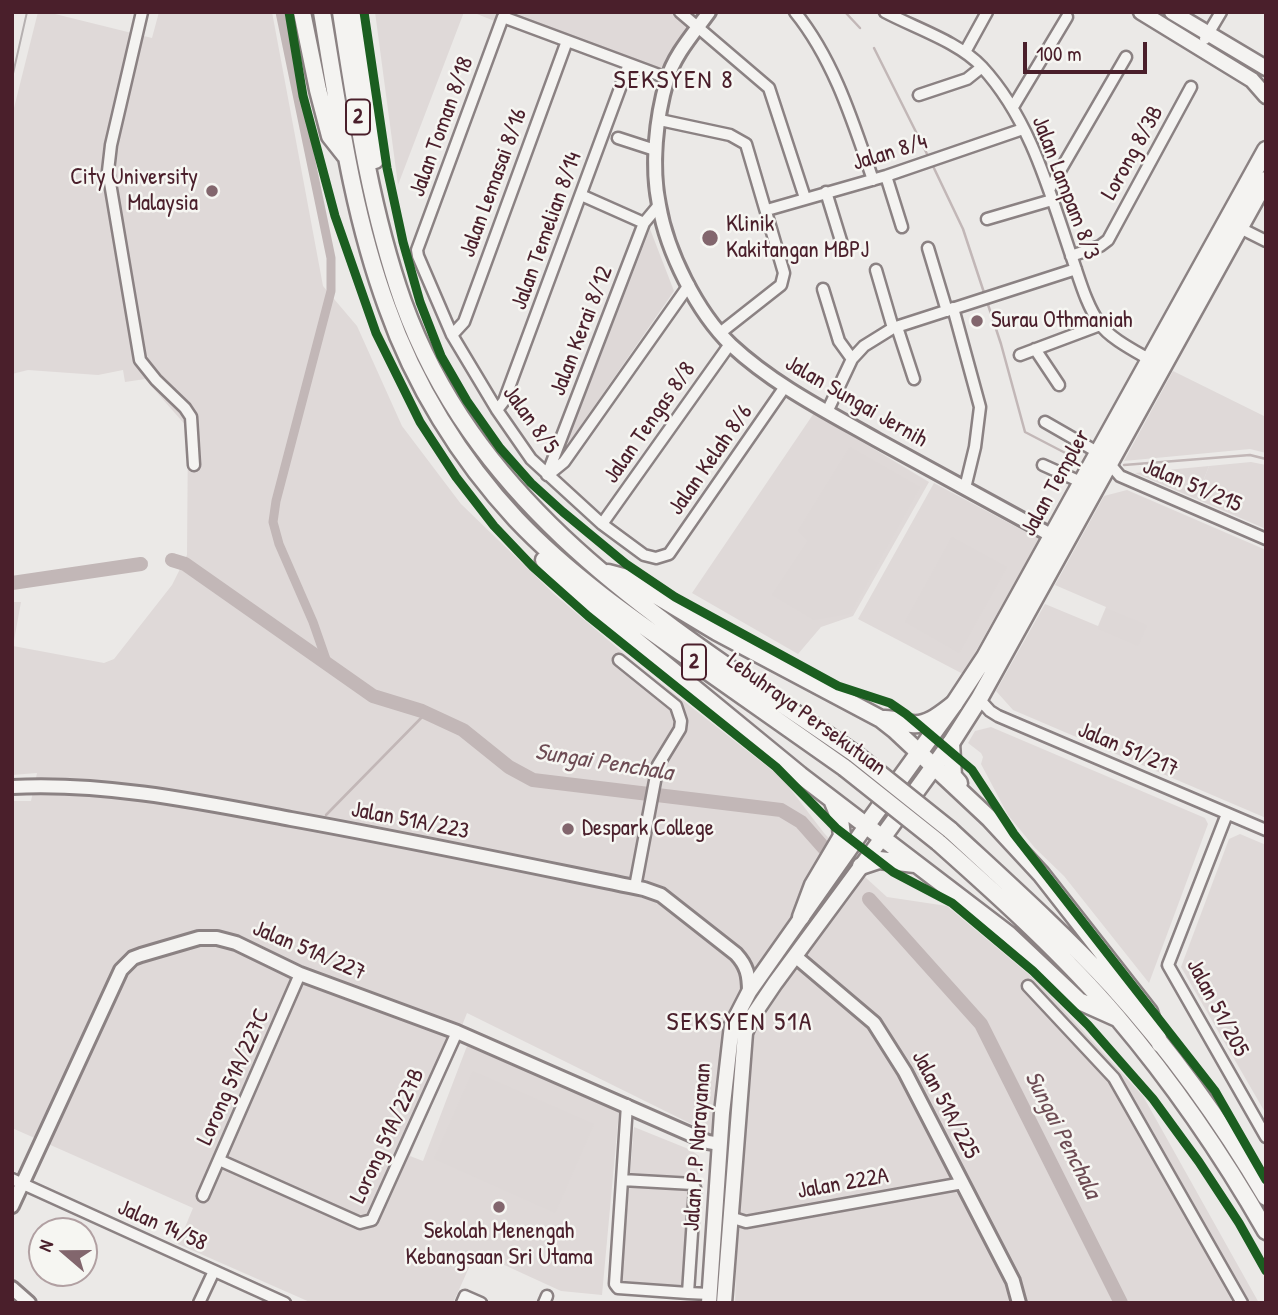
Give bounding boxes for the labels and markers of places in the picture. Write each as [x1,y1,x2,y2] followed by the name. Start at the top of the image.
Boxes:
[70,164,198,218] place label: City University Malaysia
[204,183,220,199] marker: City University Malaysia
[726,211,869,265] place label: Klinik Kakitangan MBPJ
[700,228,720,248] marker: Klinik Kakitangan MBPJ
[991,307,1132,335] place label: Surau Othmaniah
[969,313,985,329] marker: Surau Othmaniah
[582,815,714,843] place label: Despark College
[560,821,576,837] marker: Despark College
[491,1199,507,1215] marker: Sekolah Menengah Kebangsaan Sri Utama
[406,1218,592,1272] place label: Sekolah Menengah Kebangsaan Sri Utama

